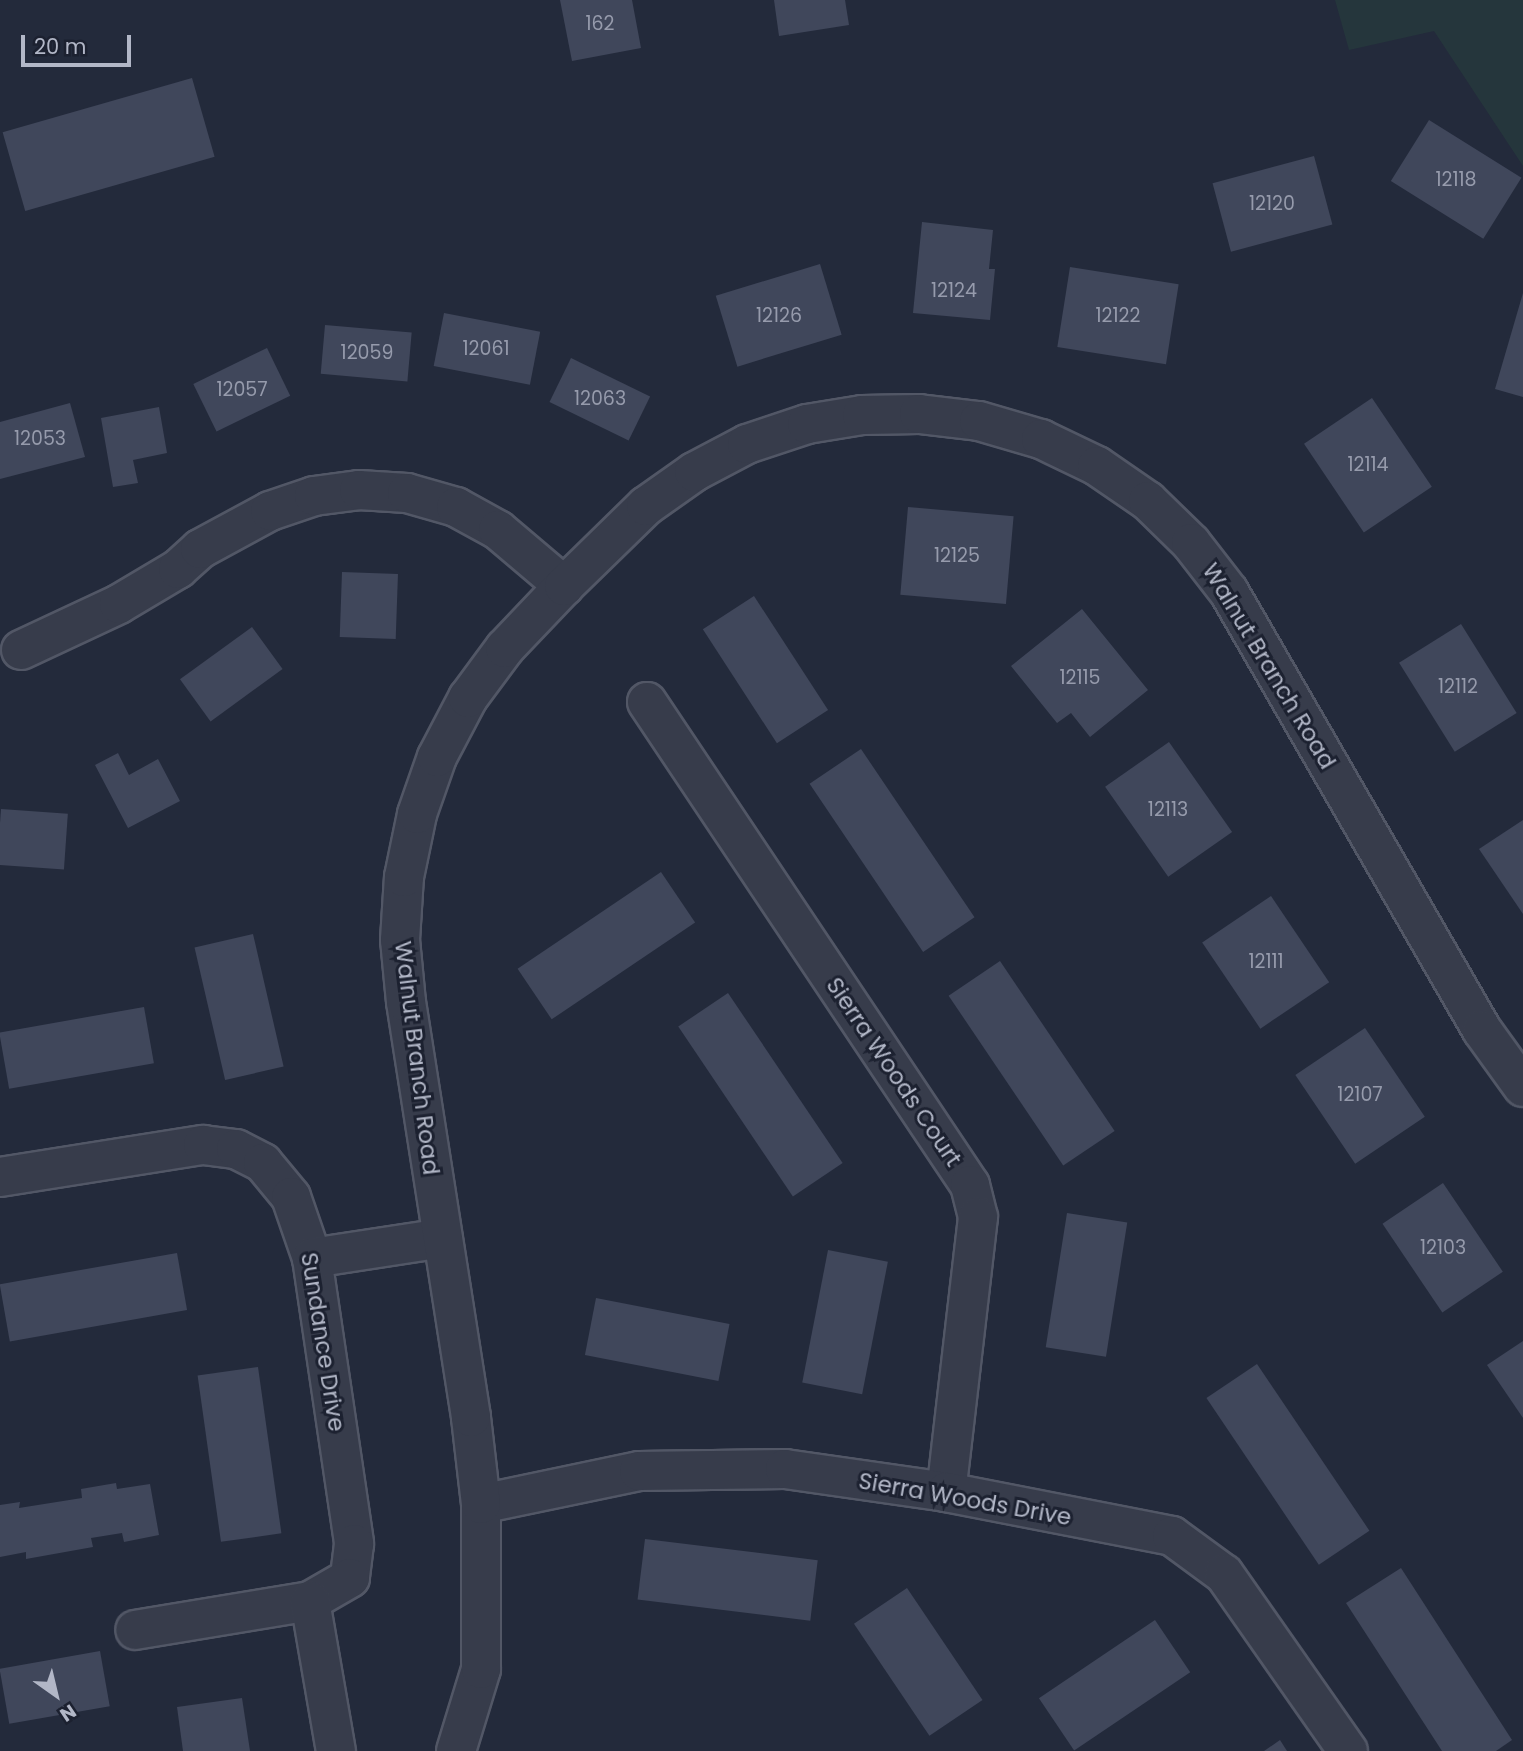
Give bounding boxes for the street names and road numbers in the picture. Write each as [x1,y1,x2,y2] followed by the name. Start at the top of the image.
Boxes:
[1197,558,1341,774] street label: Walnut Branch Road
[389,940,445,1176] street label: Walnut Branch Road
[820,972,968,1172] street label: Sierra Woods Court
[295,1251,351,1433] street label: Sundance Drive
[856,1467,1074,1531] street label: Sierra Woods Drive

